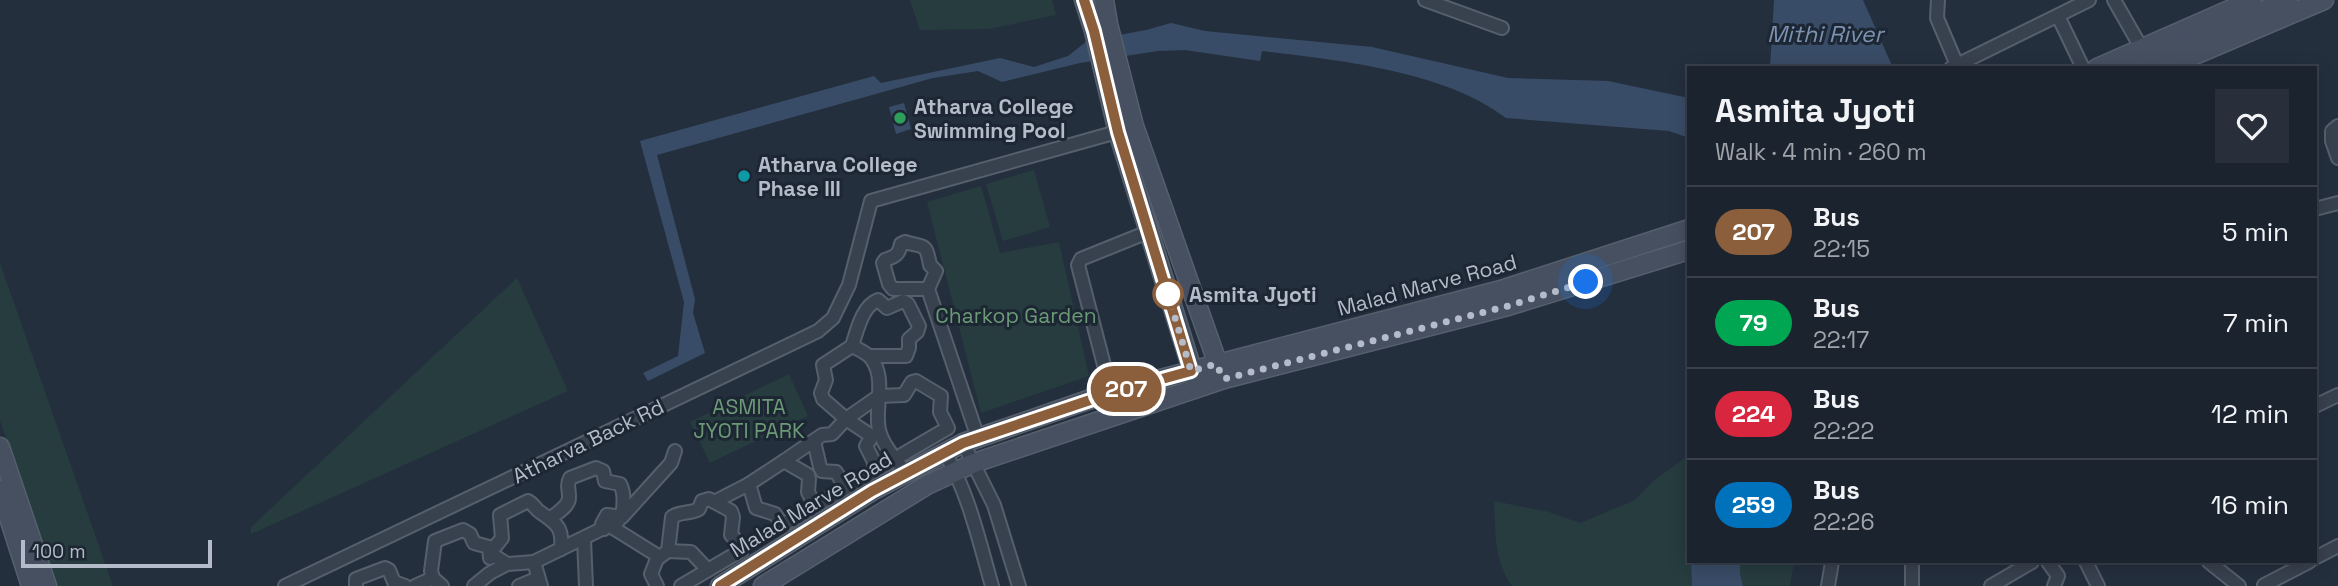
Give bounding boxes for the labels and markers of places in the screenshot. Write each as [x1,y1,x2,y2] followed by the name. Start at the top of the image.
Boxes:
[914,93,1074,144] place label: Atharva College Swimming Pool
[892,110,908,126] marker: Atharva College Swimming Pool
[758,151,918,202] place label: Atharva College Phase III
[736,168,752,184] marker: Atharva College Phase III
[1153,279,1183,309] marker: Asmita Jyoti
[1189,281,1317,308] place label: Asmita Jyoti

